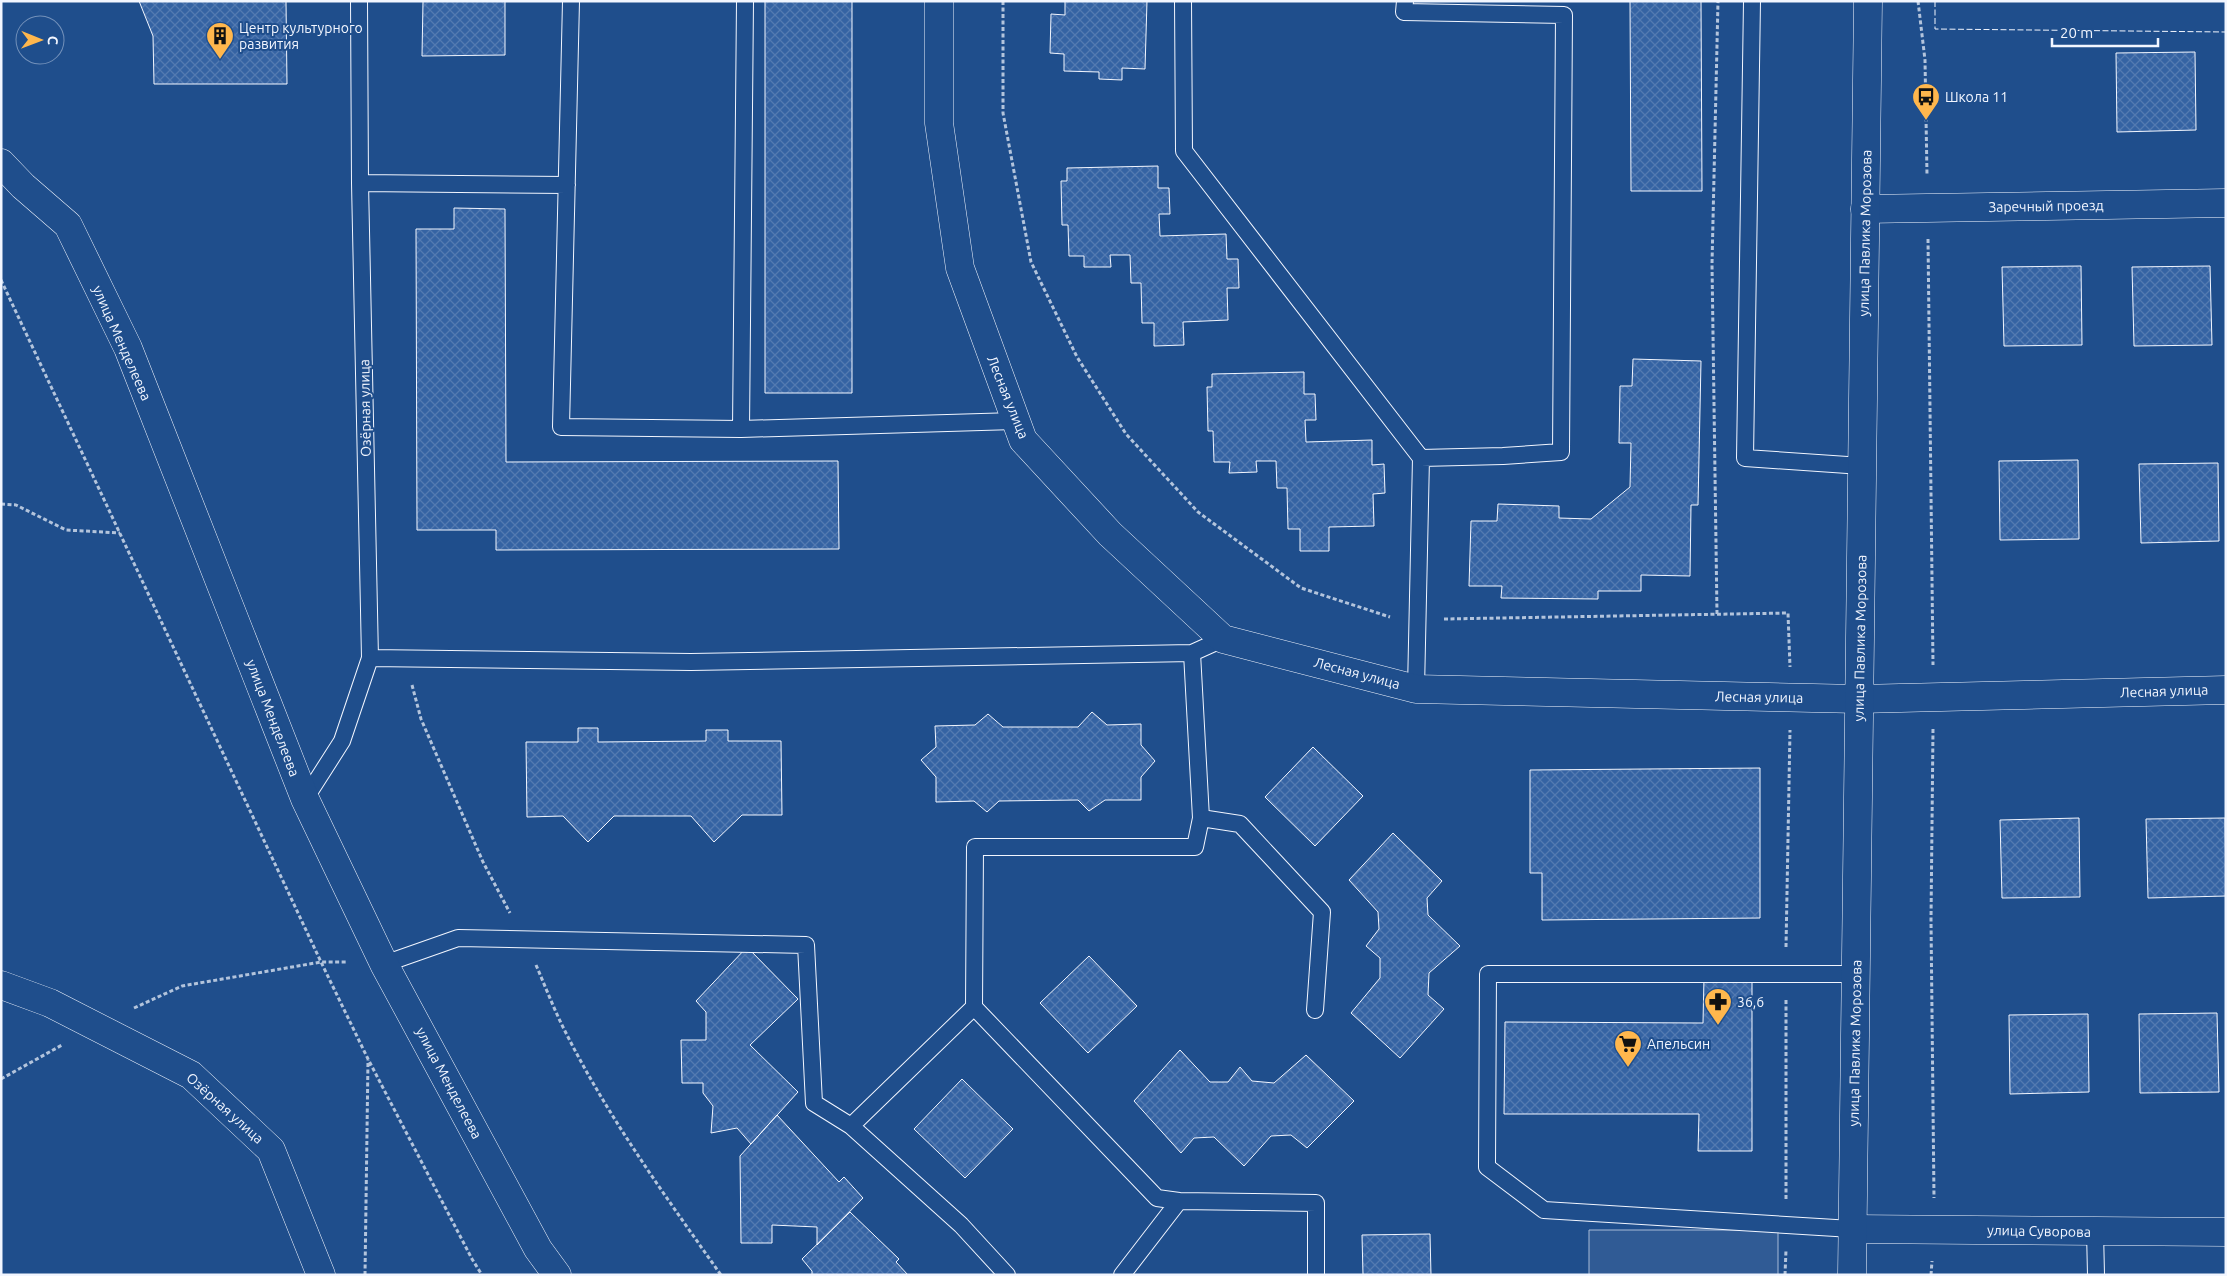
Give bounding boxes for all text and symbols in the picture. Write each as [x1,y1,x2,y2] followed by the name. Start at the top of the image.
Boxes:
[15,15,65,65] north arrow
[2052,15,2158,47] scale bar
[239,20,363,52] place label: Центр культурного развития
[205,21,235,60] building icon: Центр культурного развития
[2060,24,2093,41] text: 20 m
[45,36,61,45] text: С
[1911,82,1941,121] bus stop icon: Школа 11
[1945,89,2008,105] place label: Школа 11
[1856,150,1874,316] street label: улица Павлика Морозова
[1988,197,2104,215] street label: Заречный проезд
[89,283,155,403] street label: улица Менделеева
[984,353,1032,441] street label: Лесная улица
[356,359,374,457] street label: Озёрная улица
[1851,555,1869,721] street label: улица Павлика Морозова
[1312,654,1402,692] street label: Лесная улица
[243,657,303,779] street label: улица Менделеева
[2120,681,2208,701] street label: Лесная улица
[1715,688,1803,706] street label: Лесная улица
[1846,960,1864,1126] street label: улица Павлика Морозова
[1703,987,1733,1026] pharmacy icon: 36,6
[1737,994,1764,1010] place label: 36,6
[413,1024,485,1142] street label: улица Менделеева
[1613,1029,1643,1068] supermarket icon: Апельсин
[1647,1036,1710,1052] place label: Апельсин
[183,1069,267,1147] street label: Озёрная улица
[1987,1222,2091,1240] street label: улица Суворова

